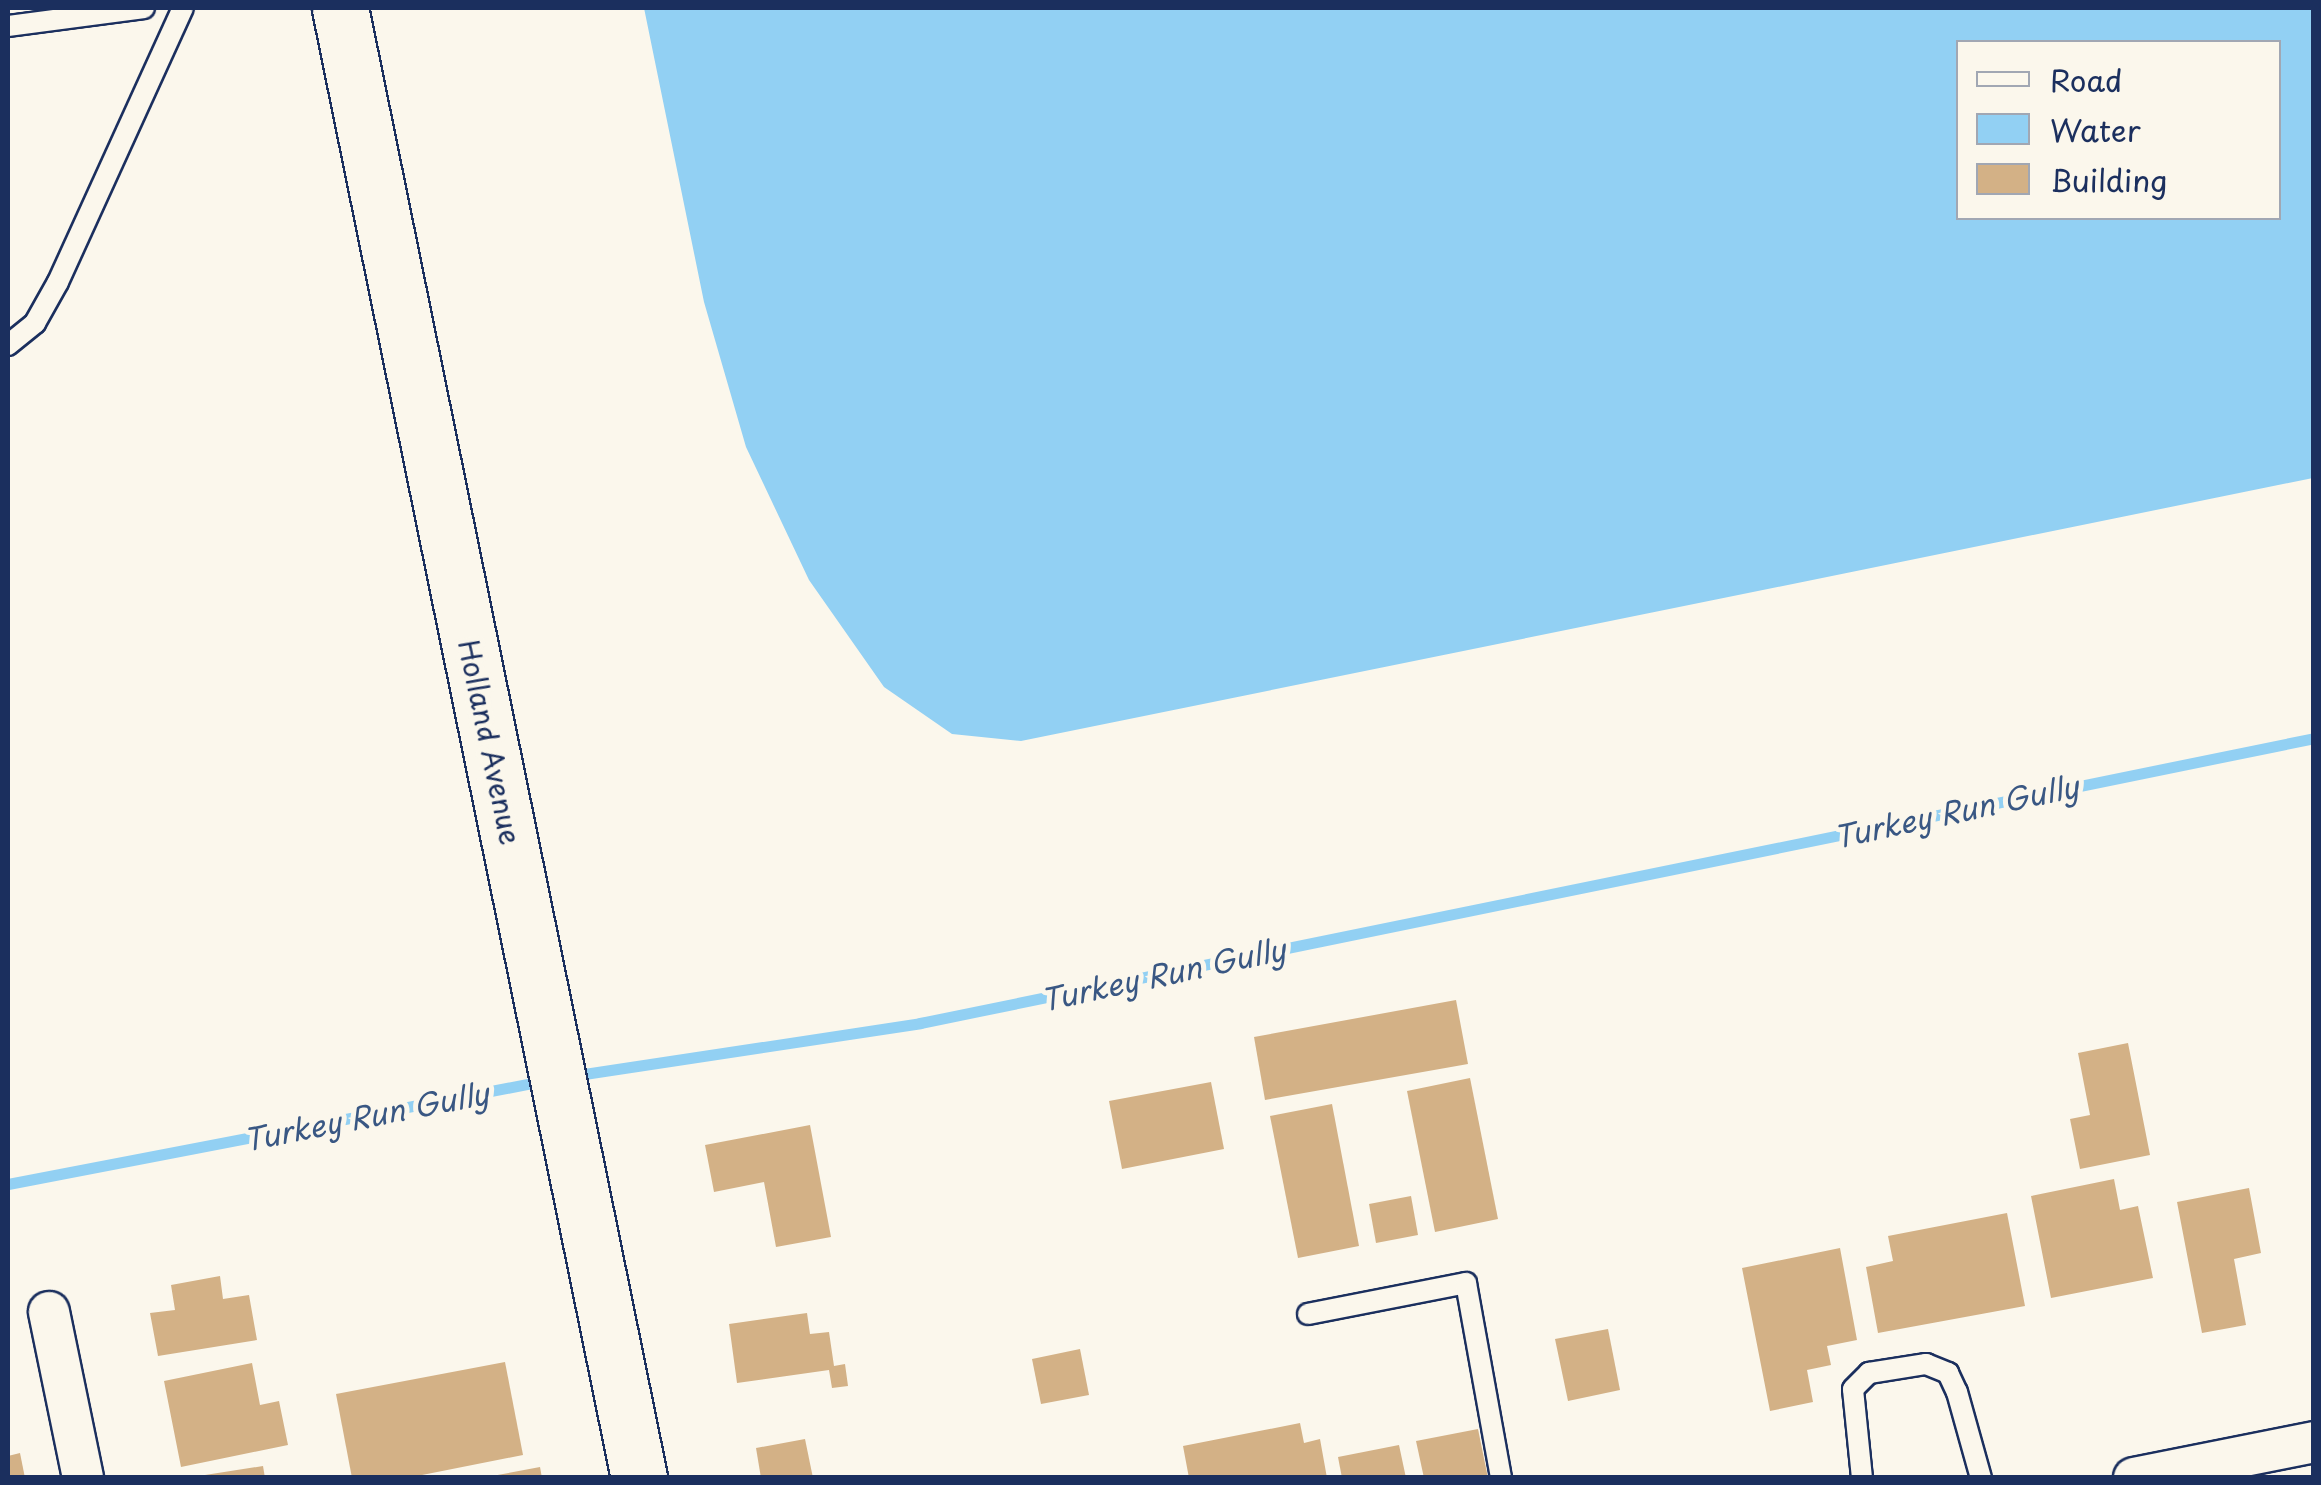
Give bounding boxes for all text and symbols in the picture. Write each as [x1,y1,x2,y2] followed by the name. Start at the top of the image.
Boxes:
[1956,40,2281,220] legend
[2050,57,2123,102] text: Road
[2050,107,2141,152] text: Water
[2050,157,2167,202] text: Building
[452,636,528,848] street label: Holland Avenue
[1830,767,2082,855] water label: Turkey Run Gully
[1037,930,1289,1018] water label: Turkey Run Gully
[240,1074,492,1158] water label: Turkey Run Gully

